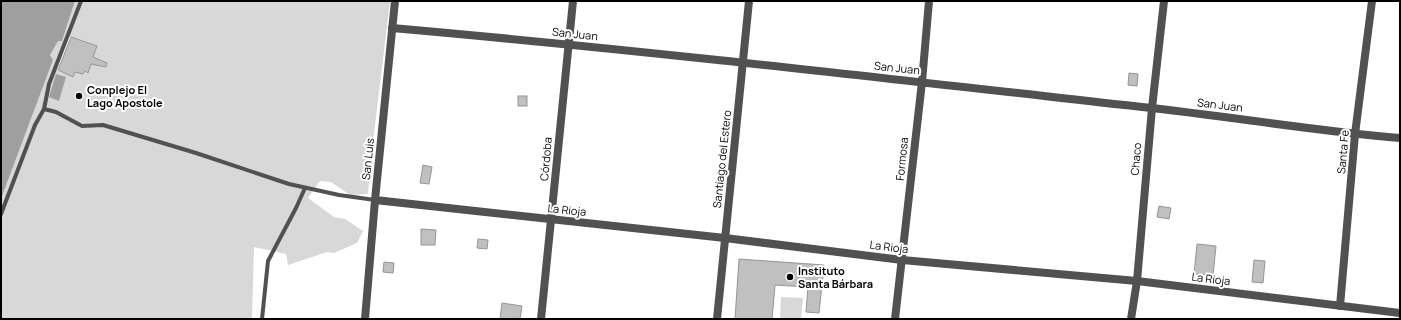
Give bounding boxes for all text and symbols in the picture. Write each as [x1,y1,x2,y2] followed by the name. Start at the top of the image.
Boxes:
[551,24,599,43] street label: San Juan
[873,58,921,77] street label: San Juan
[87,82,163,110] place label: Conplejo El Lago Apostole
[74,91,84,101] marker: Conplejo El Lago Apostole
[1196,94,1244,115] street label: San Juan
[709,109,734,209] street label: Santiago del Estero
[1333,129,1352,175] street label: Santa Fe
[536,136,555,181] street label: Córdoba
[358,137,377,181] street label: San Luis
[892,137,911,181] street label: Formosa
[1127,141,1144,176] street label: Chaco
[547,200,587,219] street label: La Rioja
[869,237,909,256] street label: La Rioja
[798,263,873,291] place label: Instituto Santa Bárbara
[1191,269,1231,288] street label: La Rioja
[785,272,795,282] marker: Instituto Santa Bárbara

